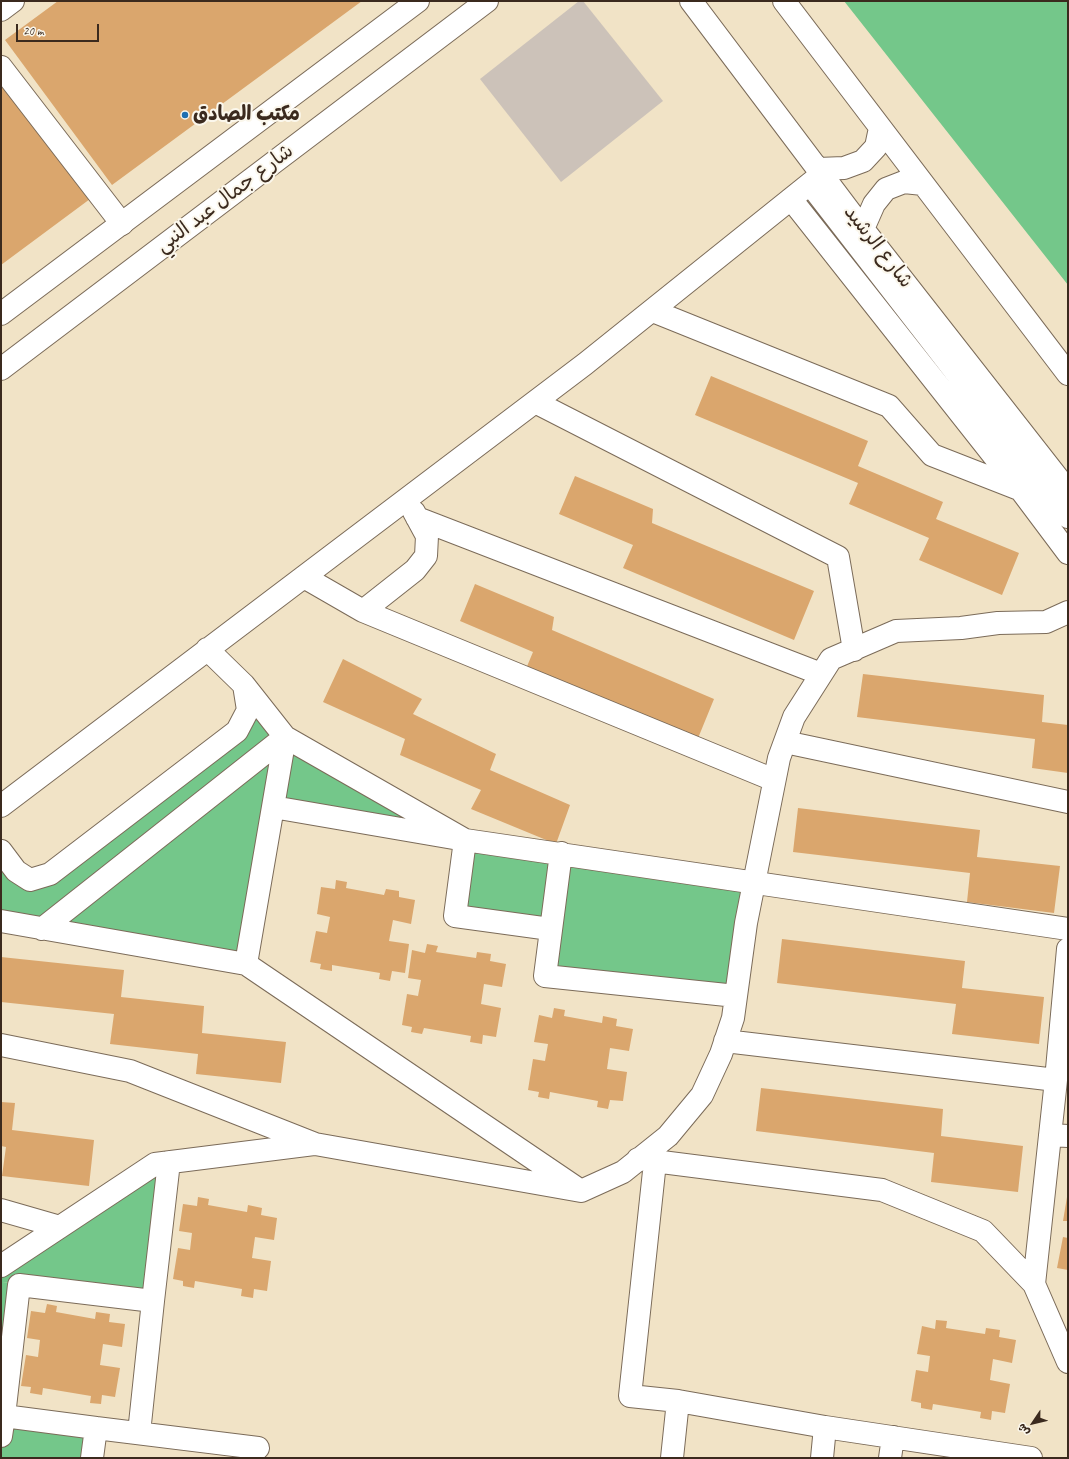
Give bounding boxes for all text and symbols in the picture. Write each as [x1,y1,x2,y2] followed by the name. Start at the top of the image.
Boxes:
[18,16,101,42] scale bar
[23,23,43,39] text: 20 m
[193,103,300,127] place label: مكتب الصادق
[180,110,190,120] marker: مكتب الصادق
[152,140,298,258] street label: شارع جمال عبد النبي
[838,201,918,293] street label: شارع الرشيد
[1013,1403,1053,1443] north arrow
[1014,1421,1032,1439] text: ش

